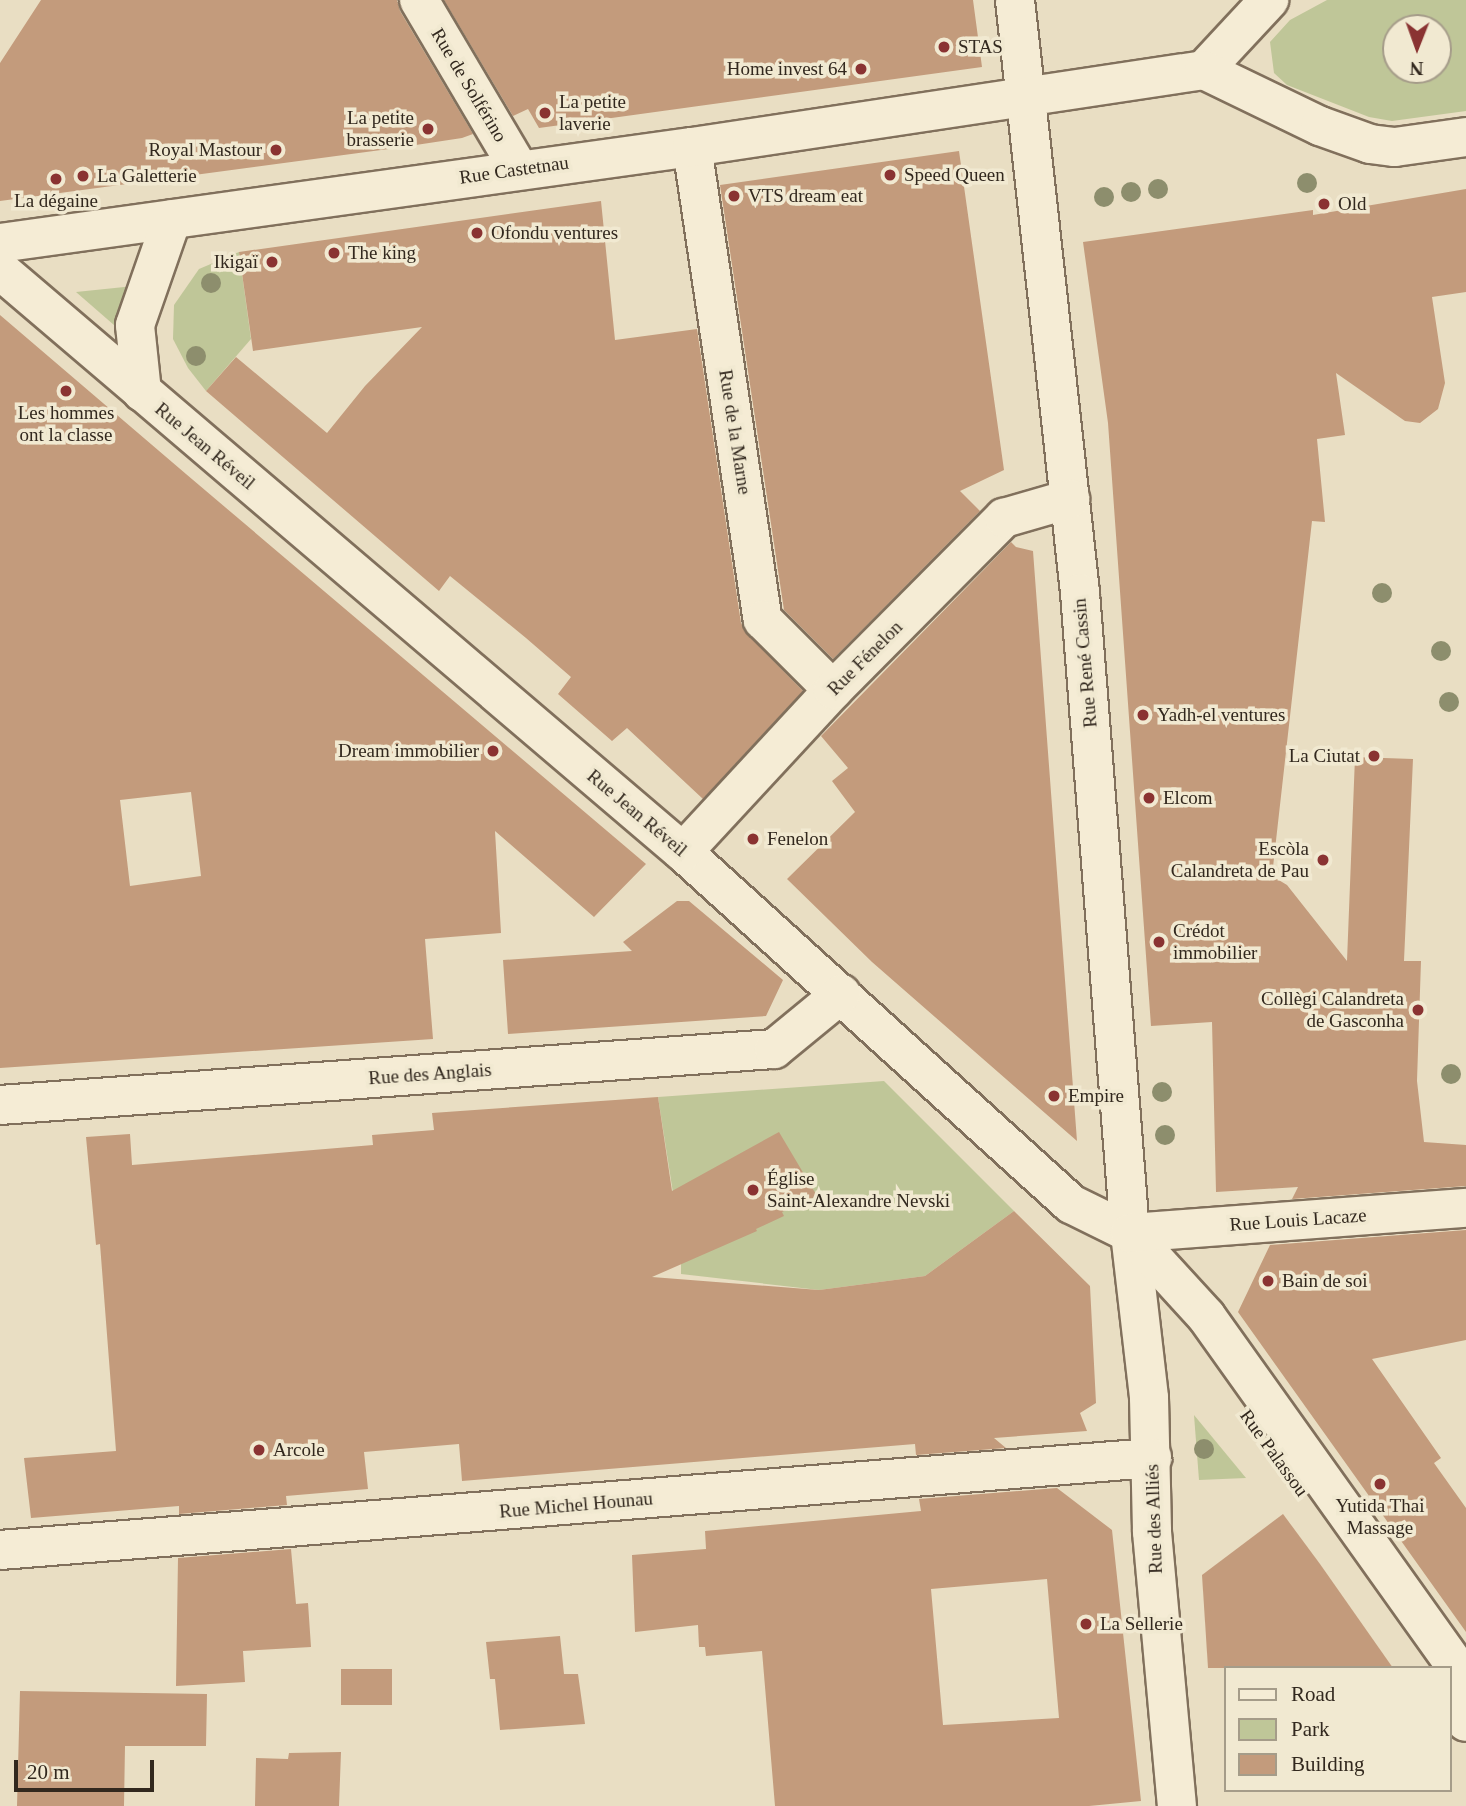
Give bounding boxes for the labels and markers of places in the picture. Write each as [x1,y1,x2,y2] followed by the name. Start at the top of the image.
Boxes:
[958,36,1003,58] place label: STAS
[936,39,952,55] marker: STAS
[727,58,847,80] place label: Home invest 64
[853,61,869,77] marker: Home invest 64
[559,91,626,135] place label: La petite laverie
[537,105,553,121] marker: La petite laverie
[346,107,414,151] place label: La petite brasserie
[420,121,436,137] marker: La petite brasserie
[149,139,262,161] place label: Royal Mastour
[268,142,284,158] marker: Royal Mastour
[904,164,1005,186] place label: Speed Queen
[97,165,197,187] place label: La Galetterie
[882,167,898,183] marker: Speed Queen
[75,168,91,184] marker: La Galetterie
[48,171,64,187] marker: La dégaine
[748,185,863,207] place label: VTS dream eat
[726,188,742,204] marker: VTS dream eat
[14,190,98,212] place label: La dégaine
[1338,193,1366,215] place label: Old
[1316,196,1332,212] marker: Old
[491,222,618,244] place label: Ofondu ventures
[469,225,485,241] marker: Ofondu ventures
[348,242,416,264] place label: The king
[326,245,342,261] marker: The king
[214,251,258,273] place label: Ikigaï
[264,254,280,270] marker: Ikigaï
[58,383,74,399] marker: Les hommes ont la classe
[18,402,114,446] place label: Les hommes ont la classe
[1157,704,1285,726] place label: Yadh-el ventures
[1135,707,1151,723] marker: Yadh-el ventures
[338,740,479,762] place label: Dream immobilier
[485,743,501,759] marker: Dream immobilier
[1289,745,1360,767] place label: La Ciutat
[1366,748,1382,764] marker: La Ciutat
[1163,787,1213,809] place label: Elcom
[1141,790,1157,806] marker: Elcom
[767,828,828,850] place label: Fenelon
[745,831,761,847] marker: Fenelon
[1171,838,1309,882] place label: Escòla Calandreta de Pau
[1315,852,1331,868] marker: Escòla Calandreta de Pau
[1173,920,1257,964] place label: Crédot immobilier
[1151,934,1167,950] marker: Crédot immobilier
[1261,988,1404,1032] place label: Collègi Calandreta de Gasconha
[1410,1002,1426,1018] marker: Collègi Calandreta de Gasconha
[1068,1085,1124,1107] place label: Empire
[1046,1088,1062,1104] marker: Empire
[767,1168,950,1212] place label: Église Saint-Alexandre Nevski
[745,1182,761,1198] marker: Église Saint-Alexandre Nevski
[1282,1270,1367,1292] place label: Bain de soi
[1260,1273,1276,1289] marker: Bain de soi
[273,1439,325,1461] place label: Arcole
[251,1442,267,1458] marker: Arcole
[1372,1476,1388,1492] marker: Yutida Thai Massage
[1335,1495,1425,1539] place label: Yutida Thai Massage
[1100,1613,1183,1635] place label: La Sellerie
[1078,1616,1094,1632] marker: La Sellerie

